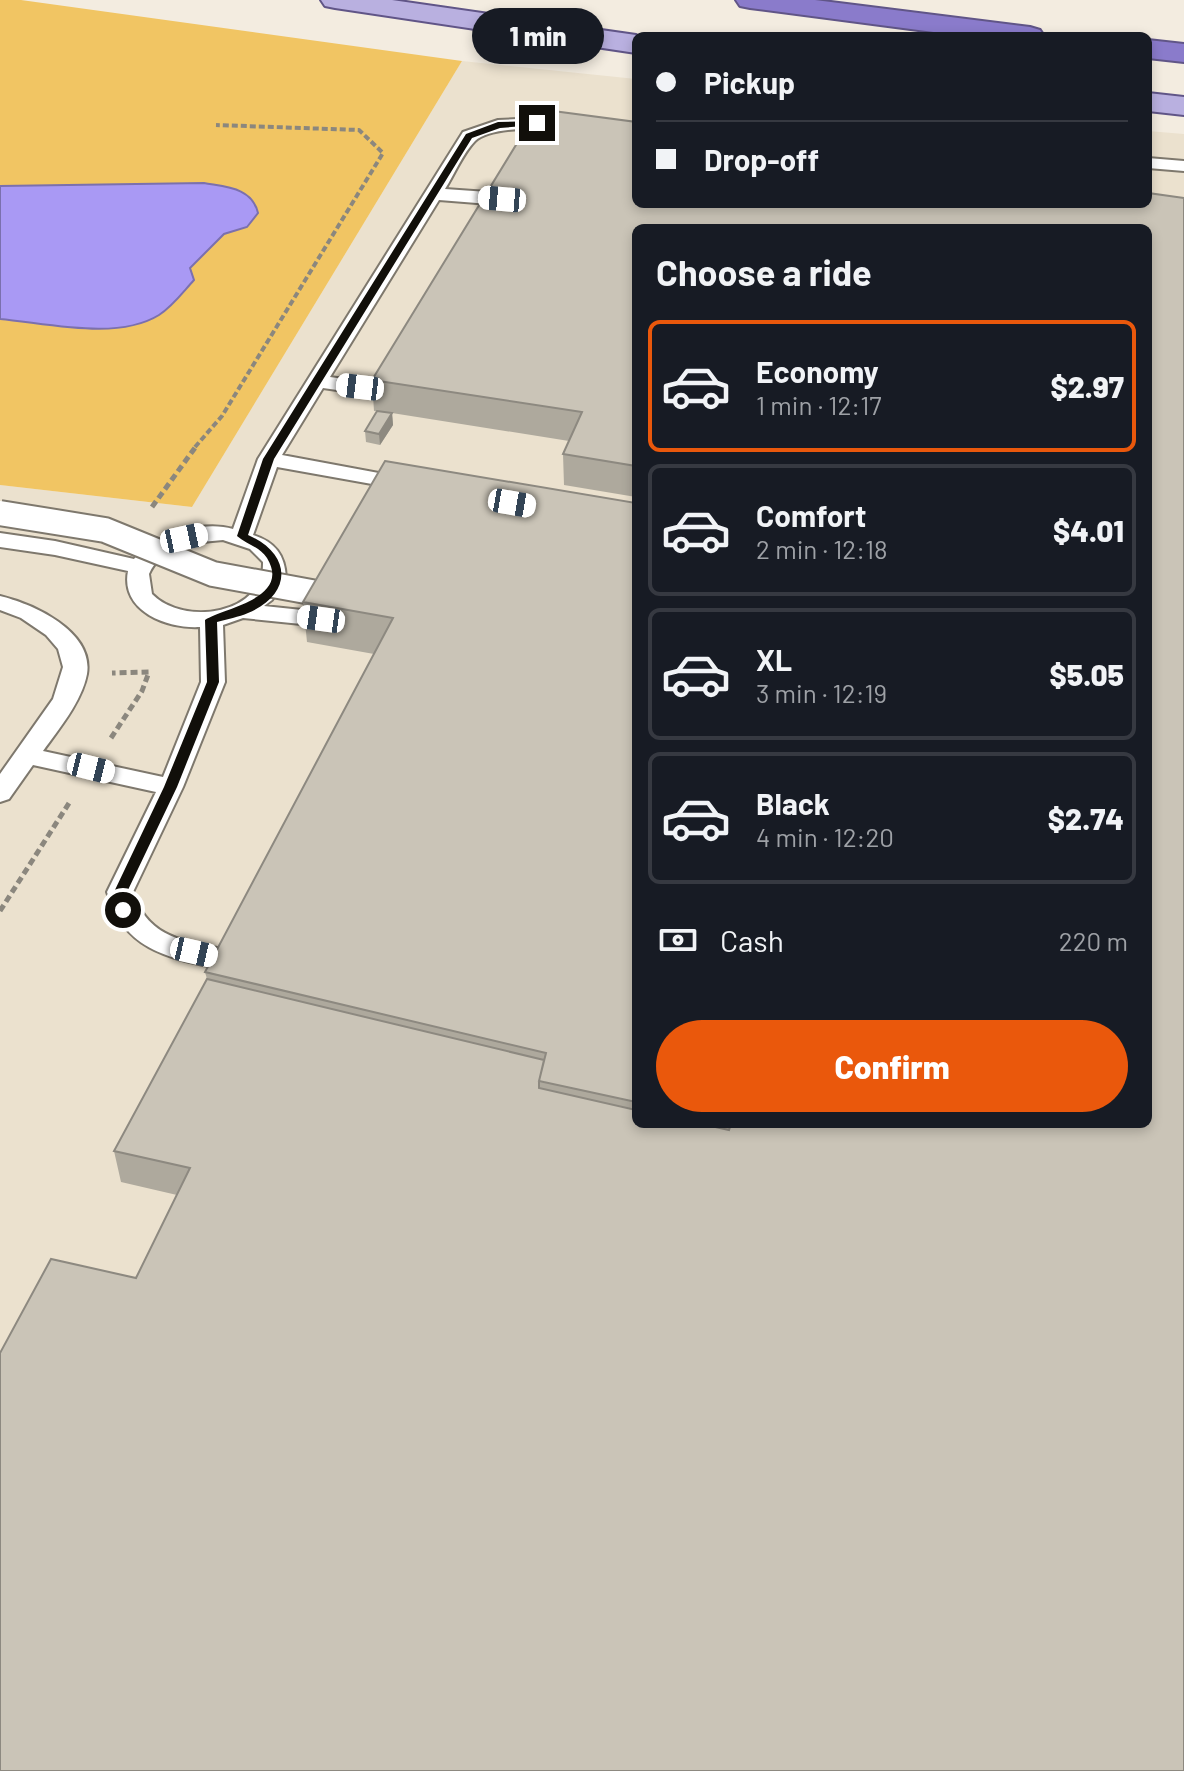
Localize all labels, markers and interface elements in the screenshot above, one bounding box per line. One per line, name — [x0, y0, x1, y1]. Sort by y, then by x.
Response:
callout: 1 min — [471, 7, 603, 63]
text: 1 min — [509, 20, 567, 51]
text: Pickup — [704, 64, 795, 100]
route end — [519, 105, 555, 141]
text: Drop-off — [704, 141, 819, 177]
car — [477, 185, 527, 213]
text: Choose a ride — [656, 250, 872, 293]
icon: car — [660, 350, 732, 422]
text: Economy — [756, 353, 879, 389]
text: $2.97 — [1051, 368, 1124, 404]
car — [335, 372, 385, 402]
text: 1 min · 12:17 — [756, 389, 882, 420]
car — [486, 487, 538, 519]
icon: car — [660, 494, 732, 566]
text: Comfort — [756, 497, 866, 533]
text: $4.01 — [1053, 512, 1124, 548]
car — [158, 521, 210, 555]
text: 2 min · 12:18 — [756, 533, 888, 564]
car — [296, 604, 346, 634]
icon: car — [660, 638, 732, 710]
text: XL — [756, 641, 792, 677]
text: $5.05 — [1049, 656, 1124, 692]
text: 3 min · 12:19 — [756, 677, 887, 708]
car — [65, 751, 117, 785]
icon: car — [660, 782, 732, 854]
text: Black — [756, 785, 830, 821]
text: $2.74 — [1048, 800, 1124, 836]
text: 4 min · 12:20 — [756, 821, 894, 852]
route start — [105, 892, 141, 928]
icon: cash — [656, 918, 700, 962]
text: Cash — [720, 922, 784, 958]
text: 220 m — [1059, 925, 1128, 956]
car — [168, 935, 220, 969]
button: Confirm — [656, 1020, 1128, 1112]

